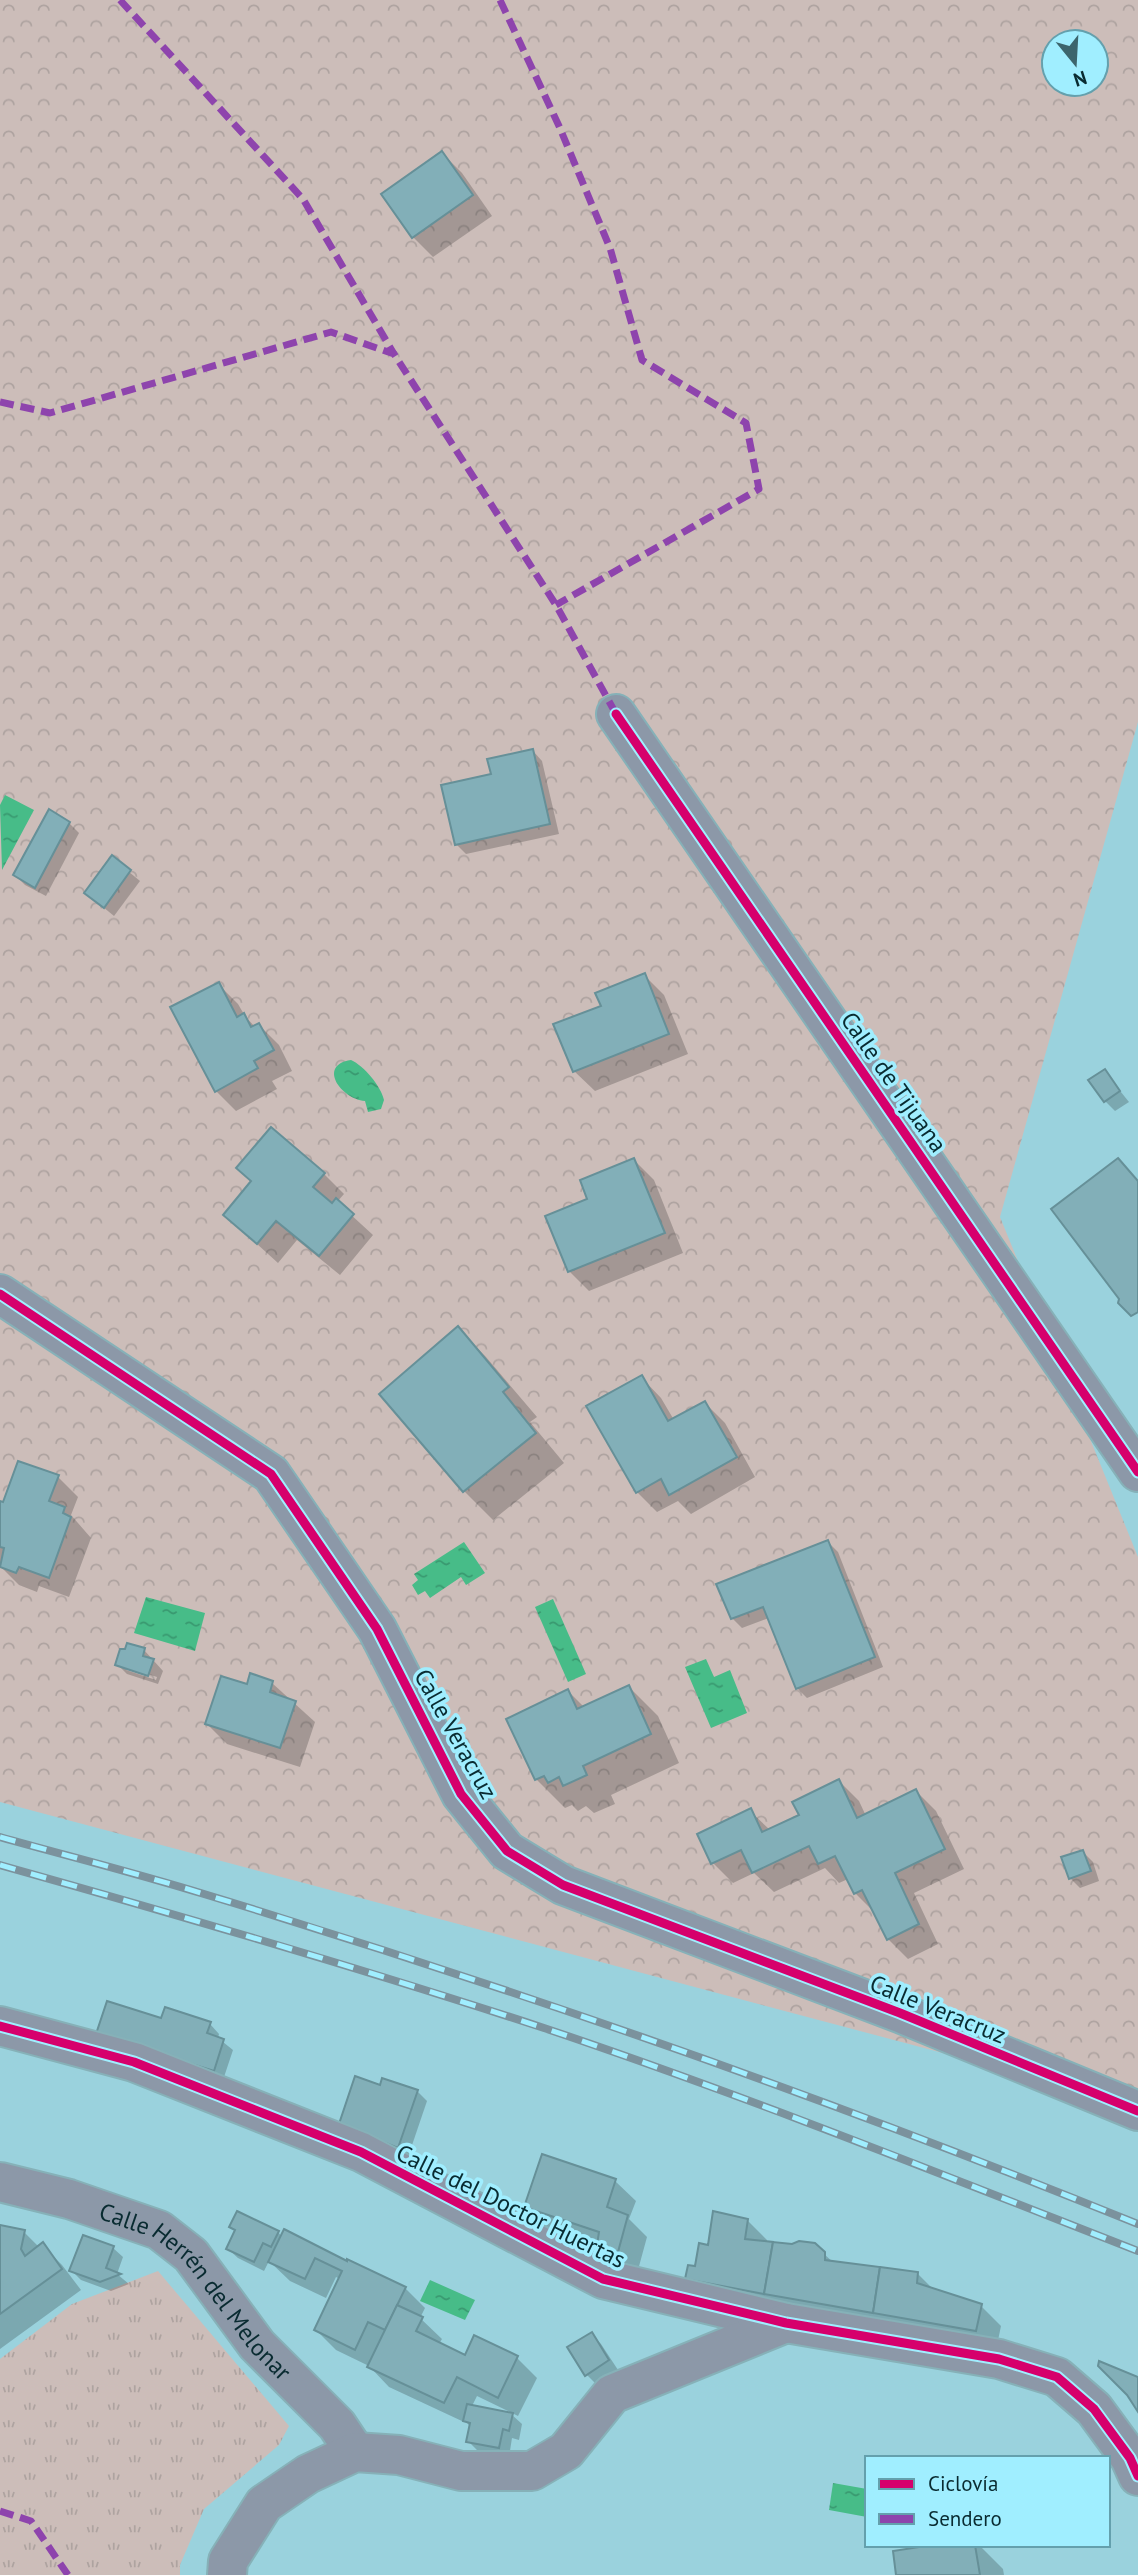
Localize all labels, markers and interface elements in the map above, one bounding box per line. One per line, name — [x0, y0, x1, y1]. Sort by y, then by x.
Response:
north arrow — [1040, 28, 1110, 98]
text: N — [1071, 66, 1090, 93]
street label: Calle de Tijuana — [834, 1006, 954, 1158]
street label: Calle Veracruz — [407, 1663, 505, 1805]
street label: Calle Veracruz — [865, 1968, 1011, 2050]
street label: Calle del Doctor Huertas — [391, 2137, 631, 2275]
street label: Calle Herrén del Melonar — [95, 2195, 298, 2386]
legend — [865, 2456, 1110, 2547]
text: Ciclovía — [928, 2470, 998, 2497]
text: Sendero — [928, 2505, 1002, 2532]

